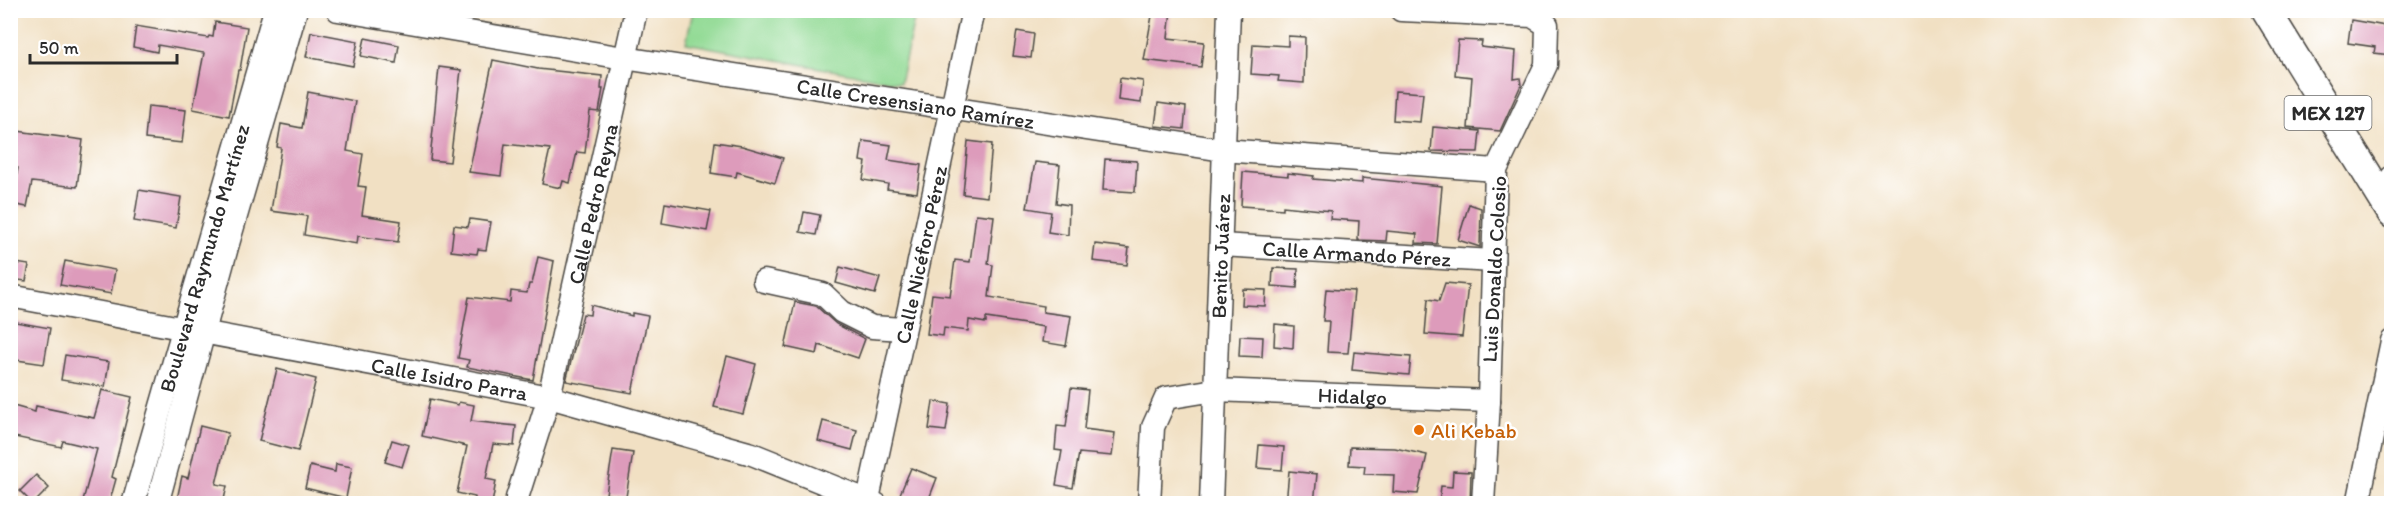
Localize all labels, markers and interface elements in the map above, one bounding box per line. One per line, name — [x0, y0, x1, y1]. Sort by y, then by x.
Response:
scale bar — [30, 27, 177, 65]
text: 50 m — [39, 37, 79, 59]
street label: Calle Cresensiano Ramírez — [795, 72, 1036, 133]
road number: MEX 127 — [2284, 96, 2372, 130]
street label: Boulevard Raymundo Martínez — [153, 121, 254, 395]
street label: Calle Pedro Reyna — [562, 121, 623, 287]
street label: Calle Nicéforo Pérez — [889, 163, 952, 346]
street label: Luis Donaldo Colosio — [1477, 175, 1511, 363]
street label: Benito Juárez — [1205, 193, 1235, 319]
street label: Calle Armando Pérez — [1262, 235, 1452, 271]
street label: Calle Isidro Parra — [369, 351, 530, 405]
street label: Hidalgo — [1317, 382, 1387, 409]
place label: Ali Kebab — [1431, 418, 1517, 443]
marker: Ali Kebab — [1412, 423, 1426, 437]

